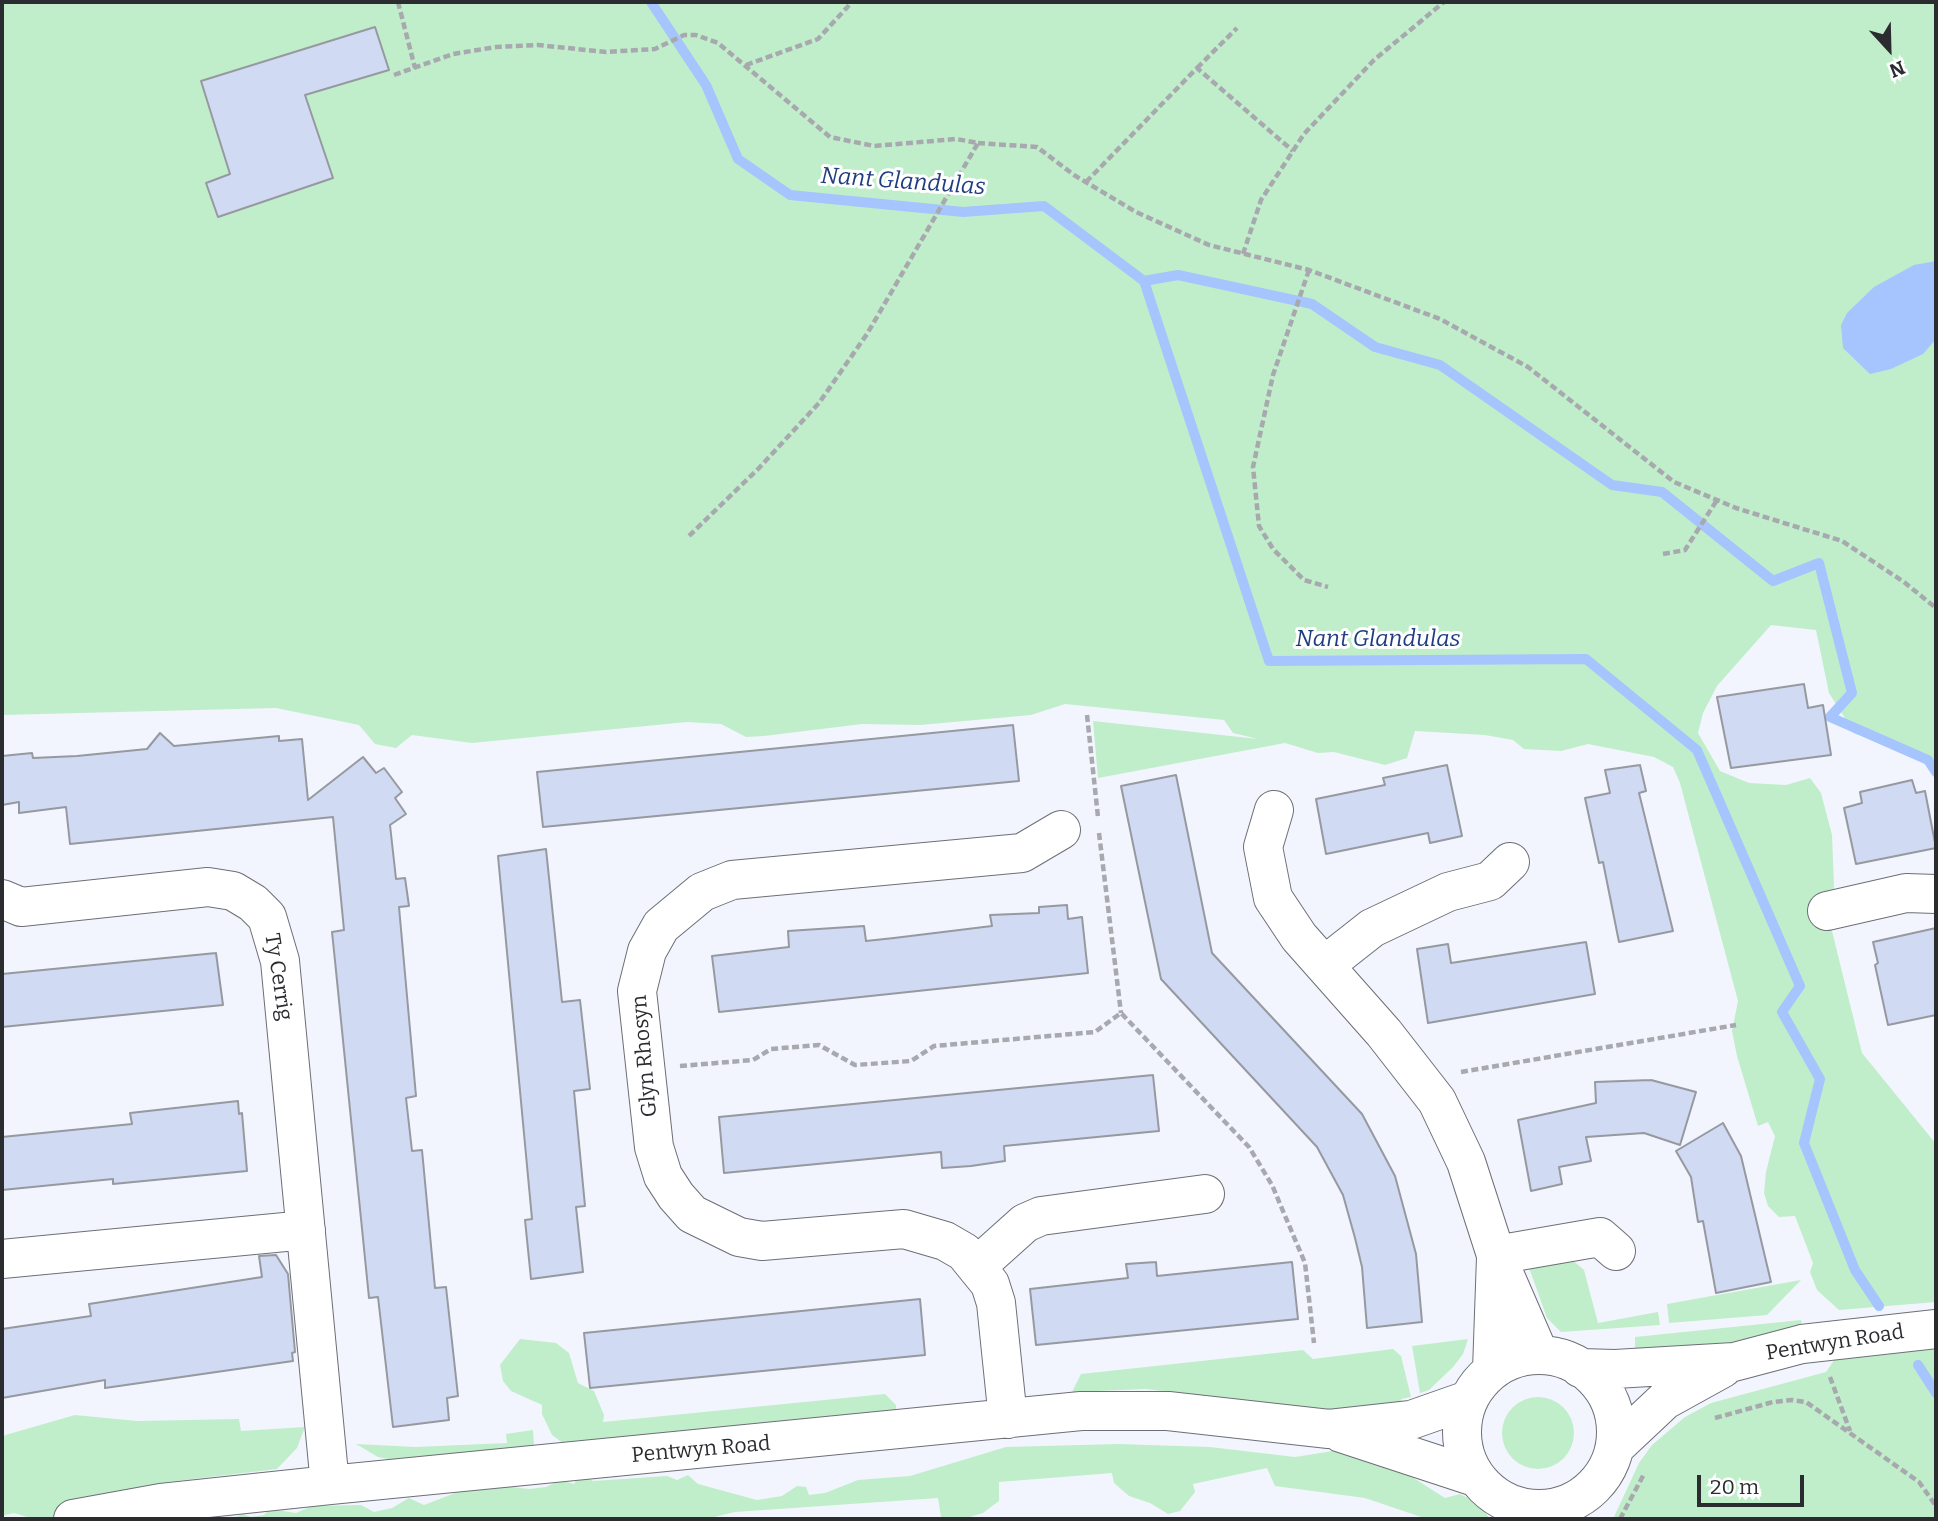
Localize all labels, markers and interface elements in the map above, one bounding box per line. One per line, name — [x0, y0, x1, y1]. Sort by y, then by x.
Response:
north arrow — [1854, 14, 1924, 84]
text: N — [1886, 56, 1908, 82]
water label: Nant Glandulas — [820, 162, 986, 202]
water label: Nant Glandulas — [1295, 626, 1461, 654]
street label: Ty Cerrig — [259, 932, 297, 1022]
street label: Glyn Rhosyn — [627, 994, 663, 1118]
street label: Pentwyn Road — [1764, 1320, 1906, 1366]
street label: Pentwyn Road — [630, 1431, 772, 1469]
scale bar — [1700, 1462, 1807, 1506]
text: 20 m — [1710, 1474, 1759, 1500]

